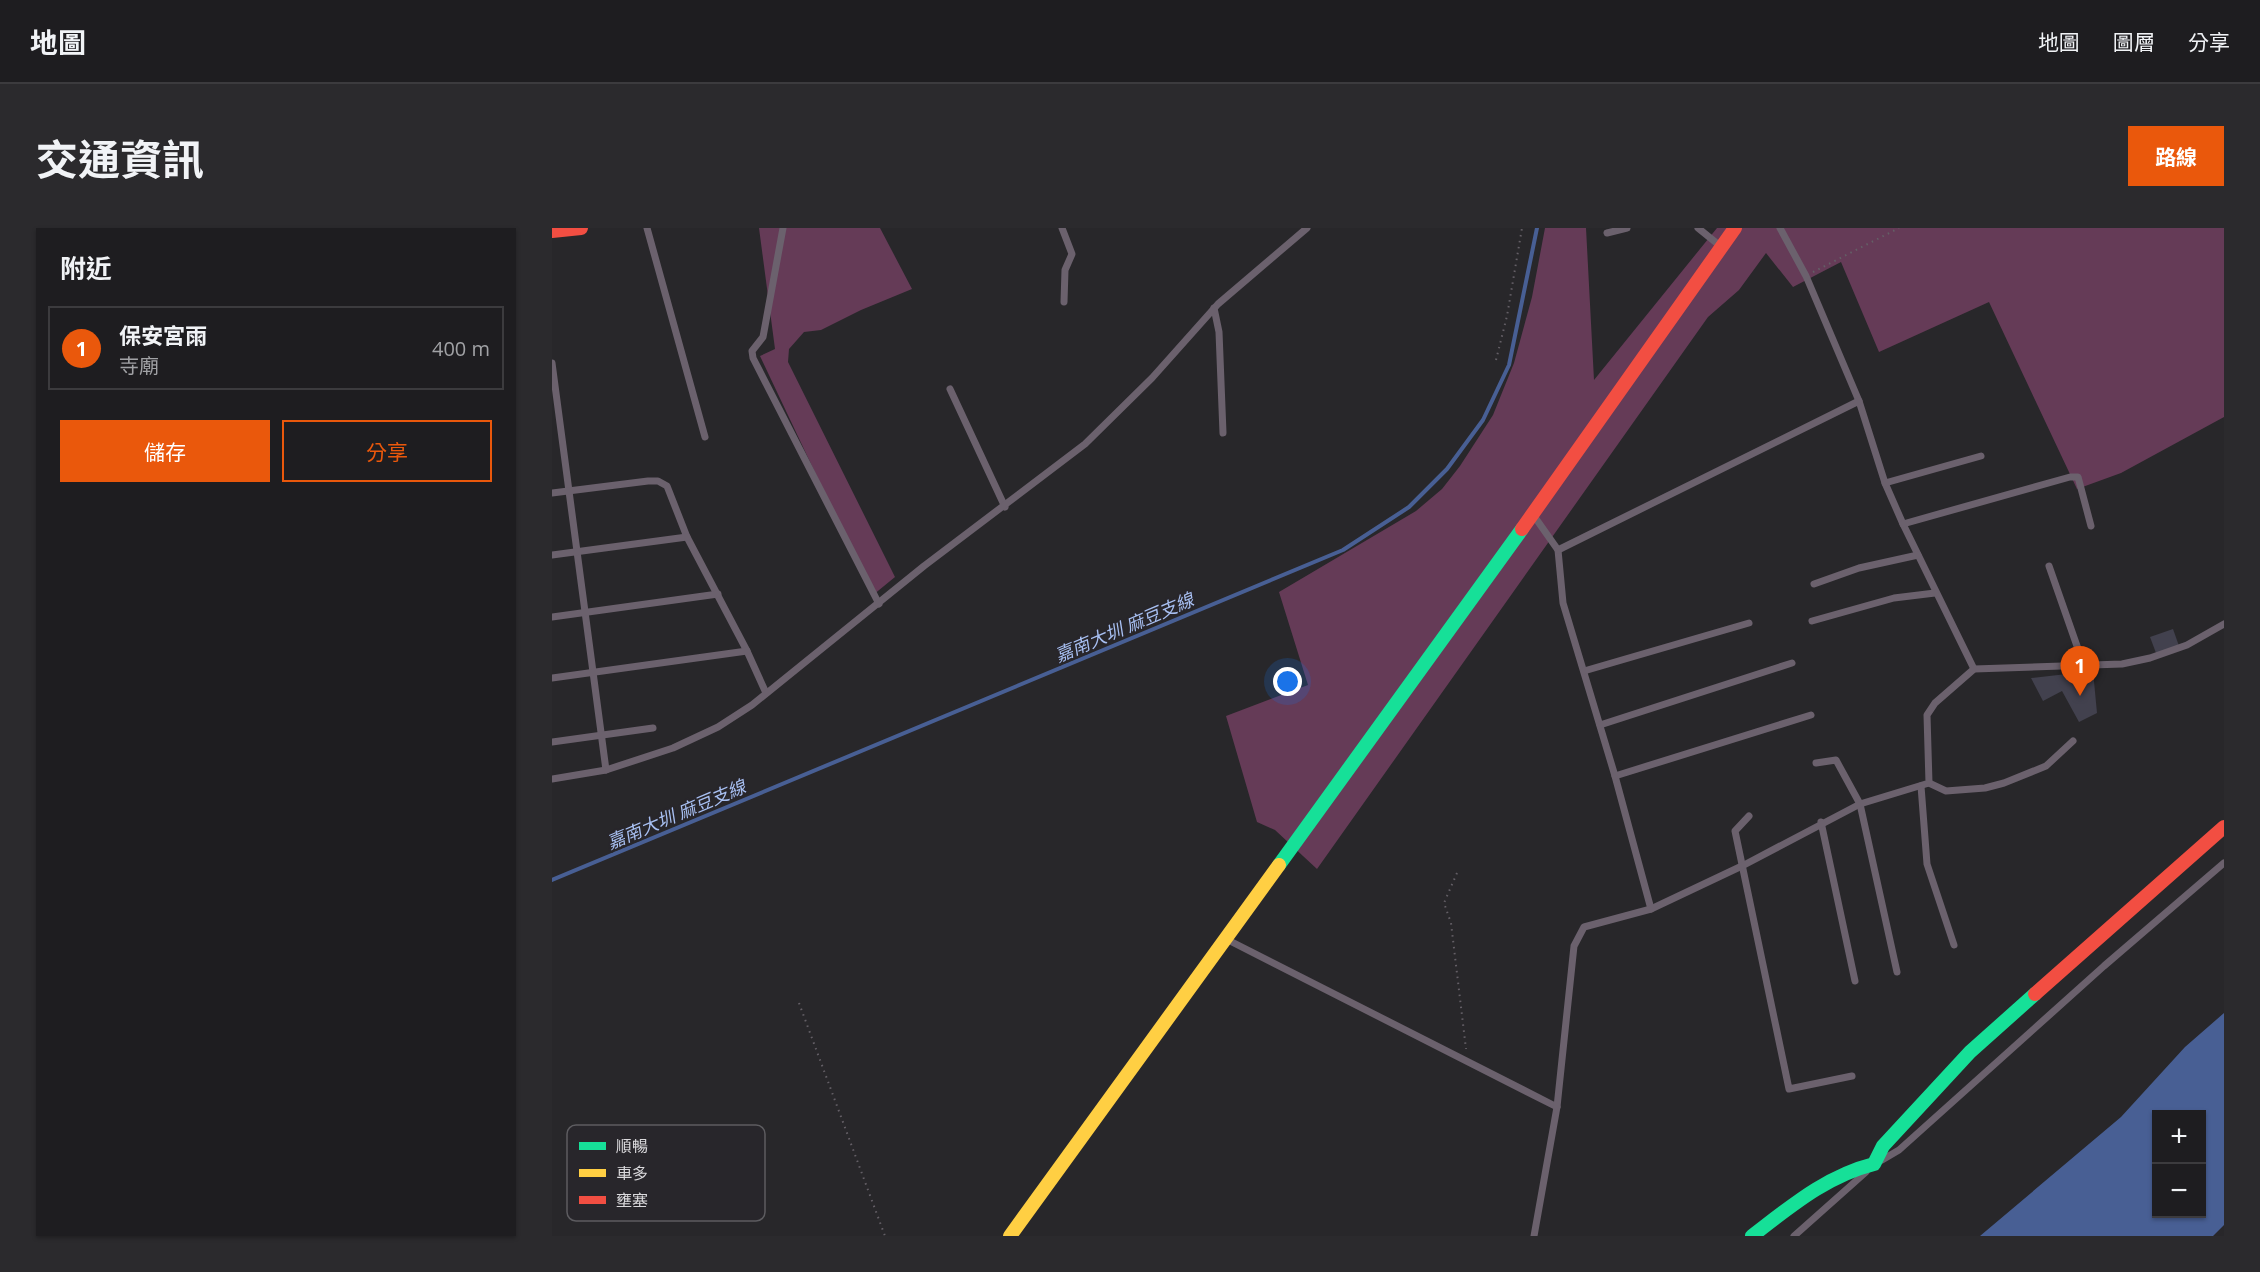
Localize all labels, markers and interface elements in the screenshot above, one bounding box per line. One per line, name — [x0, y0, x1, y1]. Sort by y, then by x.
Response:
text: 地圖 — [30, 23, 86, 61]
text: 地圖 — [2038, 28, 2080, 56]
text: 圖層 — [2113, 28, 2155, 56]
text: 分享 — [2188, 28, 2230, 56]
button: 路線 — [2128, 126, 2224, 186]
text: 交通資訊 — [36, 130, 204, 187]
text: 附近 — [60, 250, 112, 286]
text: 保安宮雨 — [119, 320, 207, 350]
text: 1 — [76, 335, 87, 362]
text: 400 m — [432, 335, 490, 362]
text: 寺廟 — [119, 352, 159, 379]
button: 儲存 — [60, 420, 270, 482]
button: 分享 — [282, 420, 492, 482]
water label: 嘉南大圳 麻豆支線 — [1051, 586, 1199, 667]
pin: 1 — [2060, 646, 2099, 696]
your location — [1273, 667, 1302, 696]
water label: 嘉南大圳 麻豆支線 — [603, 773, 751, 854]
map controls — [2152, 1110, 2206, 1218]
button: + — [2152, 1110, 2206, 1164]
legend — [567, 1125, 765, 1221]
text: 順暢 — [616, 1135, 648, 1157]
text: 車多 — [616, 1162, 648, 1184]
button: − — [2152, 1164, 2206, 1218]
text: 壅塞 — [616, 1189, 648, 1211]

